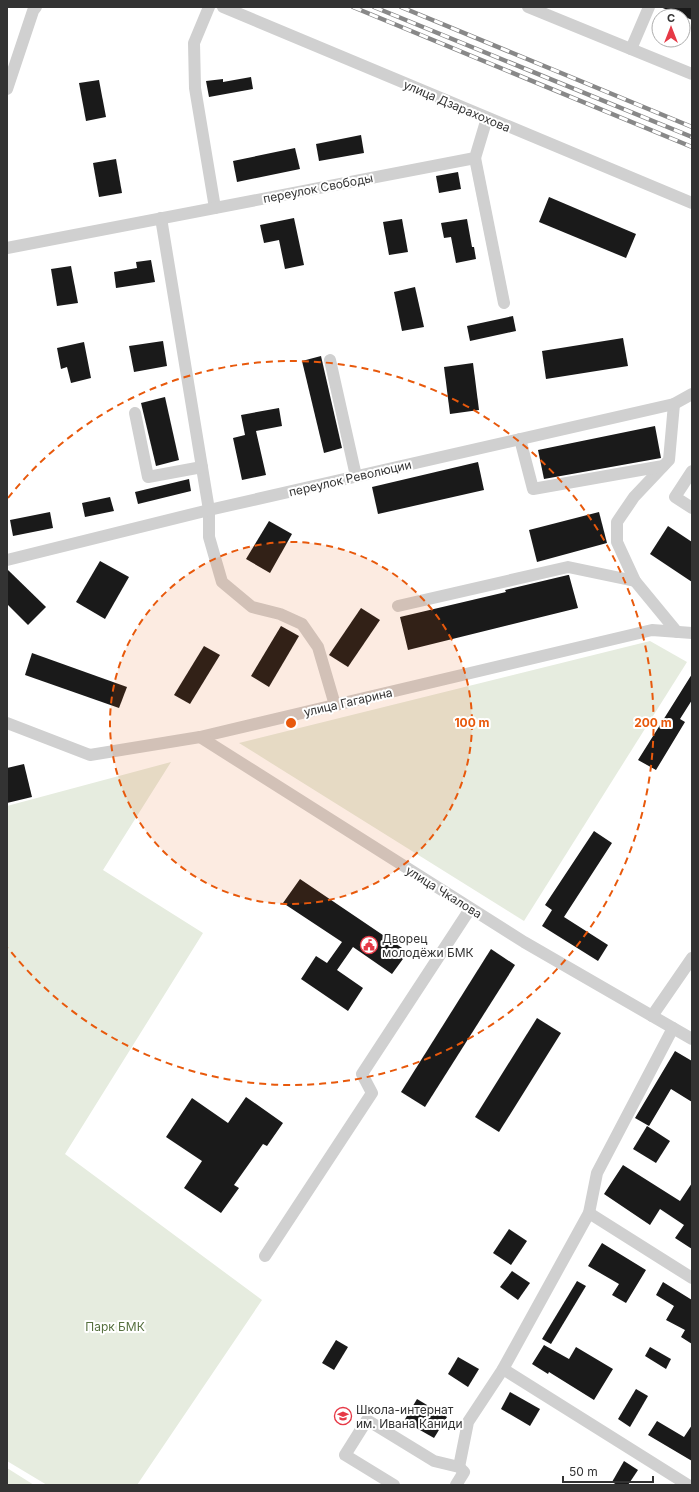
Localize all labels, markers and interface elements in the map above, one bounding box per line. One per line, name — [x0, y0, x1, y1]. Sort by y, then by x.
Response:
north arrow — [651, 8, 691, 48]
text: С — [667, 11, 675, 25]
street label: улица Дзарахохова — [401, 77, 513, 135]
street label: переулок Свободы — [262, 170, 374, 206]
street label: переулок Революции — [287, 457, 413, 499]
street label: улица Гагарина — [302, 685, 394, 719]
text: 100 m — [454, 715, 490, 730]
text: 200 m — [634, 715, 672, 730]
centre of rings — [284, 716, 298, 730]
street label: улица Чкалова — [403, 863, 485, 921]
place label: Дворец молодёжи БМК — [382, 931, 474, 960]
public building icon: Дворец молодёжи БМК — [359, 935, 379, 955]
park label: Парк БМК — [85, 1319, 145, 1334]
place label: Школа-интернат им. Ивана Каниди — [356, 1402, 463, 1431]
school or university icon: Школа-интернат им. Ивана Каниди — [333, 1406, 353, 1426]
scale bar — [563, 1458, 653, 1484]
text: 50 m — [569, 1464, 598, 1479]

